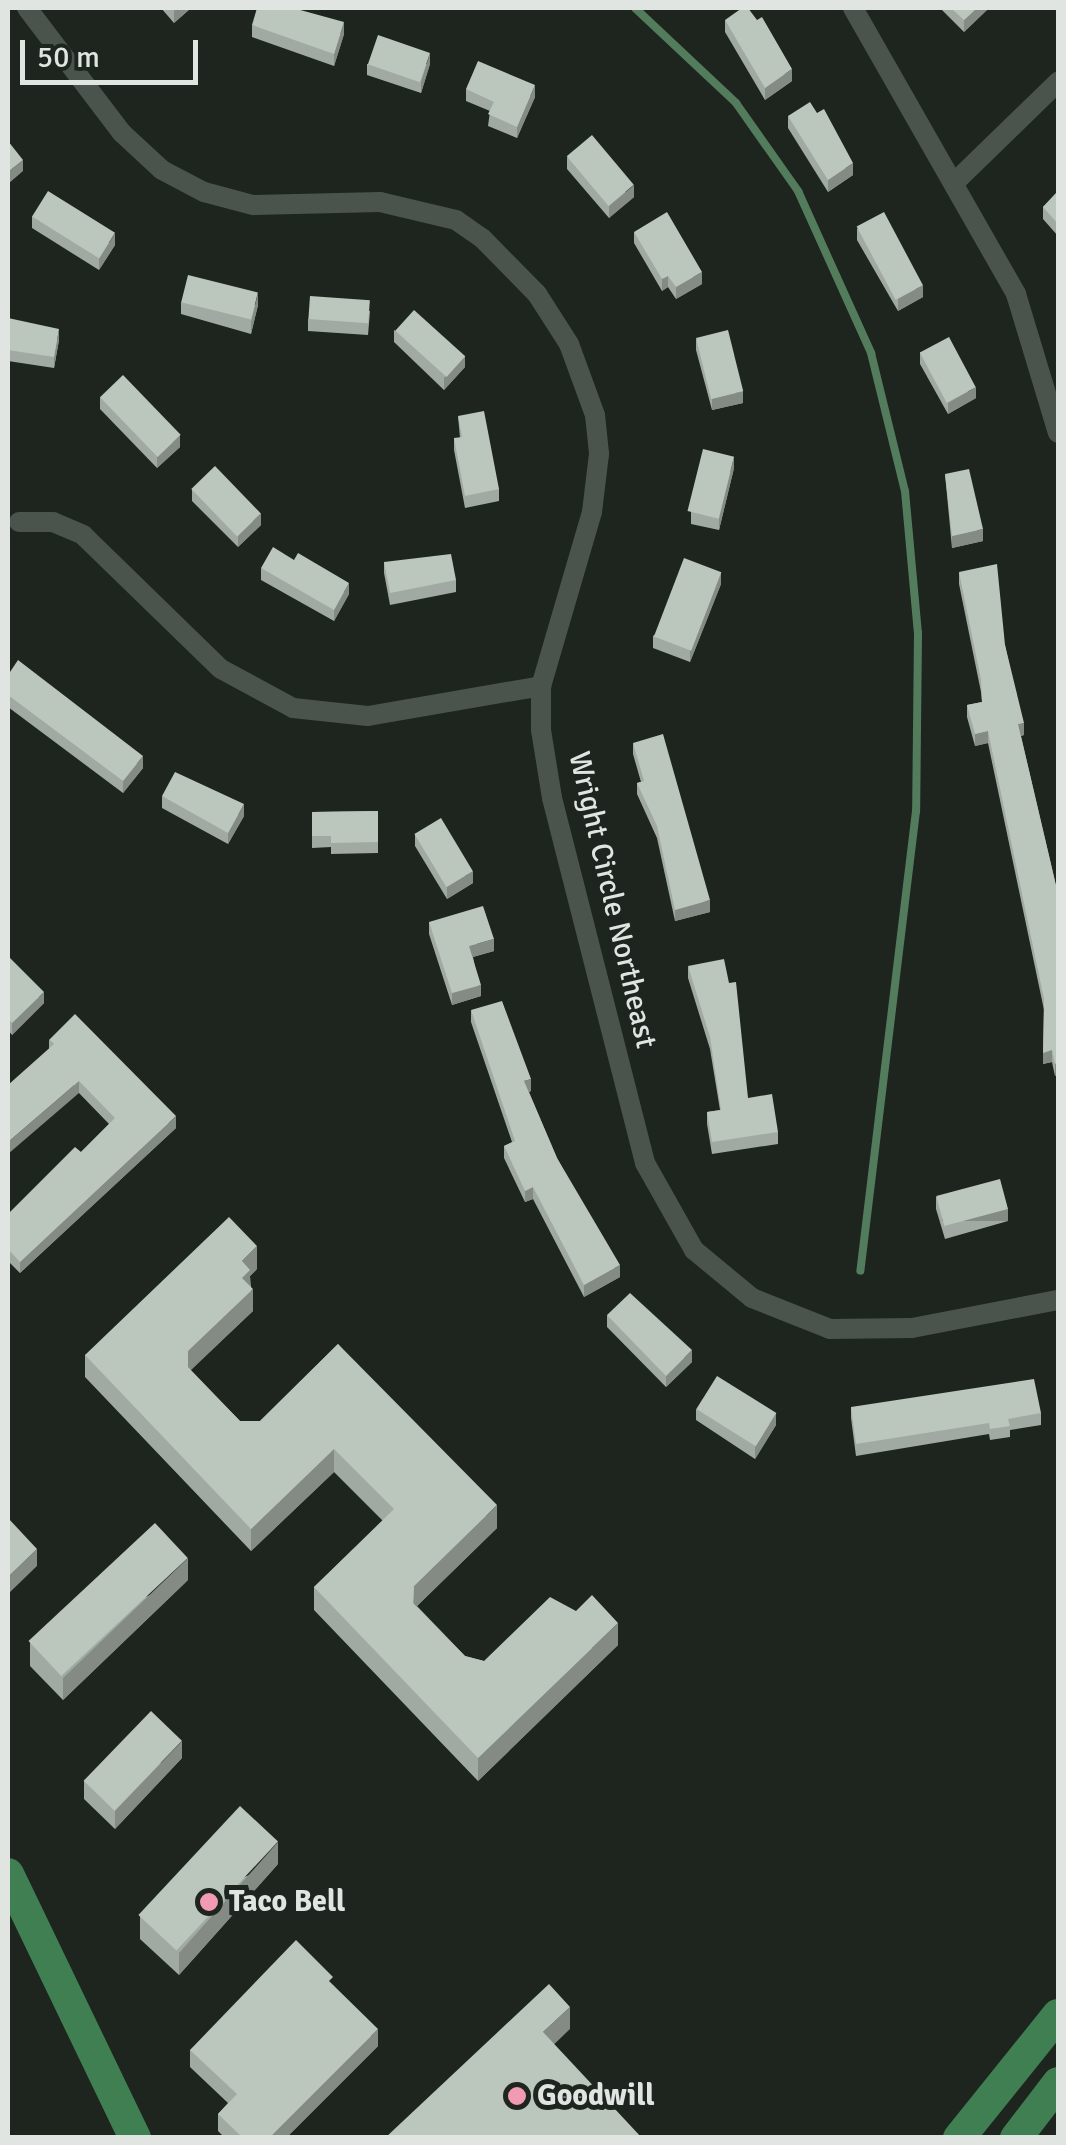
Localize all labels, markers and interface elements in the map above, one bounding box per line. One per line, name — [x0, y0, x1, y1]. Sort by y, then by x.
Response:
scale bar — [25, 20, 202, 82]
text: 50 m — [37, 39, 100, 76]
street label: Wright Circle Northeast — [560, 748, 664, 1052]
place label: Taco Bell — [229, 1884, 345, 1920]
marker: Taco Bell — [198, 1891, 220, 1913]
place label: Goodwill — [537, 2078, 655, 2114]
marker: Goodwill — [506, 2085, 528, 2107]

